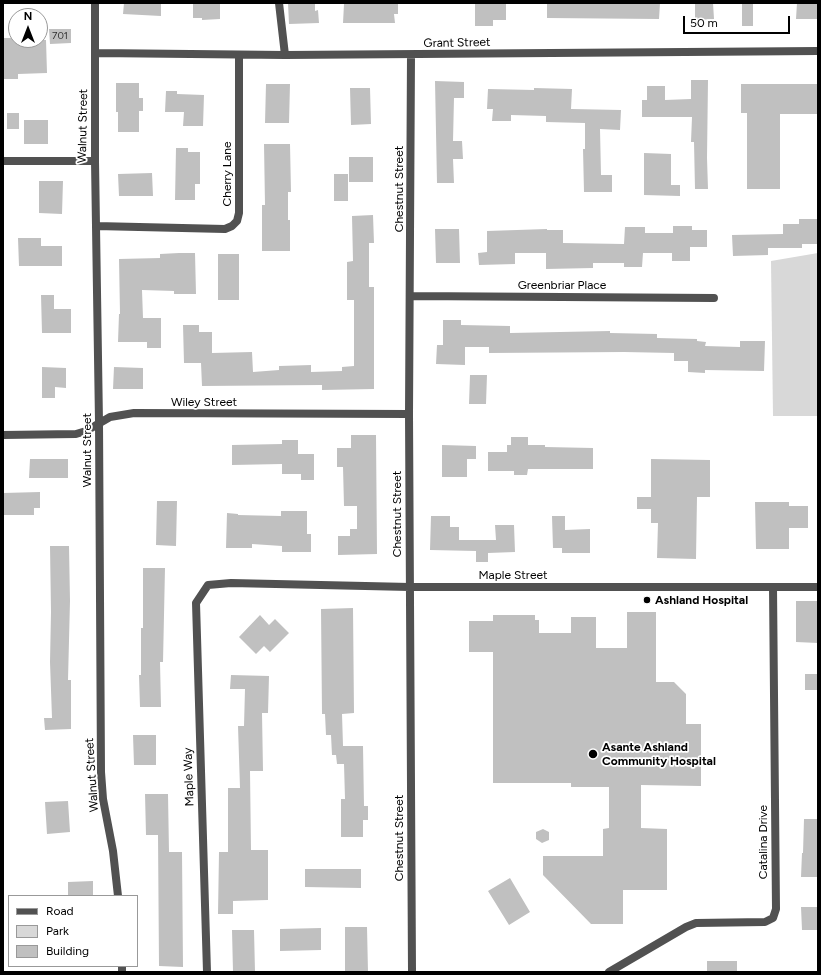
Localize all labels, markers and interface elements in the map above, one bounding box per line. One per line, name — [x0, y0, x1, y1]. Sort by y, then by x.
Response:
north arrow — [8, 8, 48, 48]
scale bar — [685, 8, 792, 34]
text: N — [24, 10, 32, 23]
text: 50 m — [690, 16, 718, 30]
house number: 701 — [52, 30, 68, 42]
street label: Grant Street — [423, 35, 491, 51]
street label: Walnut Street — [75, 89, 91, 163]
street label: Cherry Lane — [220, 142, 234, 206]
street label: Chestnut Street — [392, 146, 406, 232]
street label: Greenbriar Place — [518, 278, 606, 292]
street label: Wiley Street — [171, 395, 237, 409]
street label: Walnut Street — [80, 413, 94, 487]
street label: Chestnut Street — [390, 471, 404, 557]
street label: Maple Street — [478, 568, 548, 582]
place label: Ashland Hospital — [655, 593, 748, 607]
marker: Ashland Hospital — [642, 595, 652, 605]
street label: Walnut Street — [82, 737, 102, 813]
place label: Asante Ashland Community Hospital — [602, 740, 716, 768]
street label: Maple Way — [181, 747, 197, 807]
marker: Asante Ashland Community Hospital — [587, 748, 599, 760]
street label: Chestnut Street — [392, 795, 406, 881]
street label: Catalina Drive — [756, 805, 770, 879]
legend — [8, 895, 138, 967]
text: Road — [46, 904, 74, 918]
text: Park — [46, 924, 69, 938]
text: Building — [46, 944, 89, 958]

